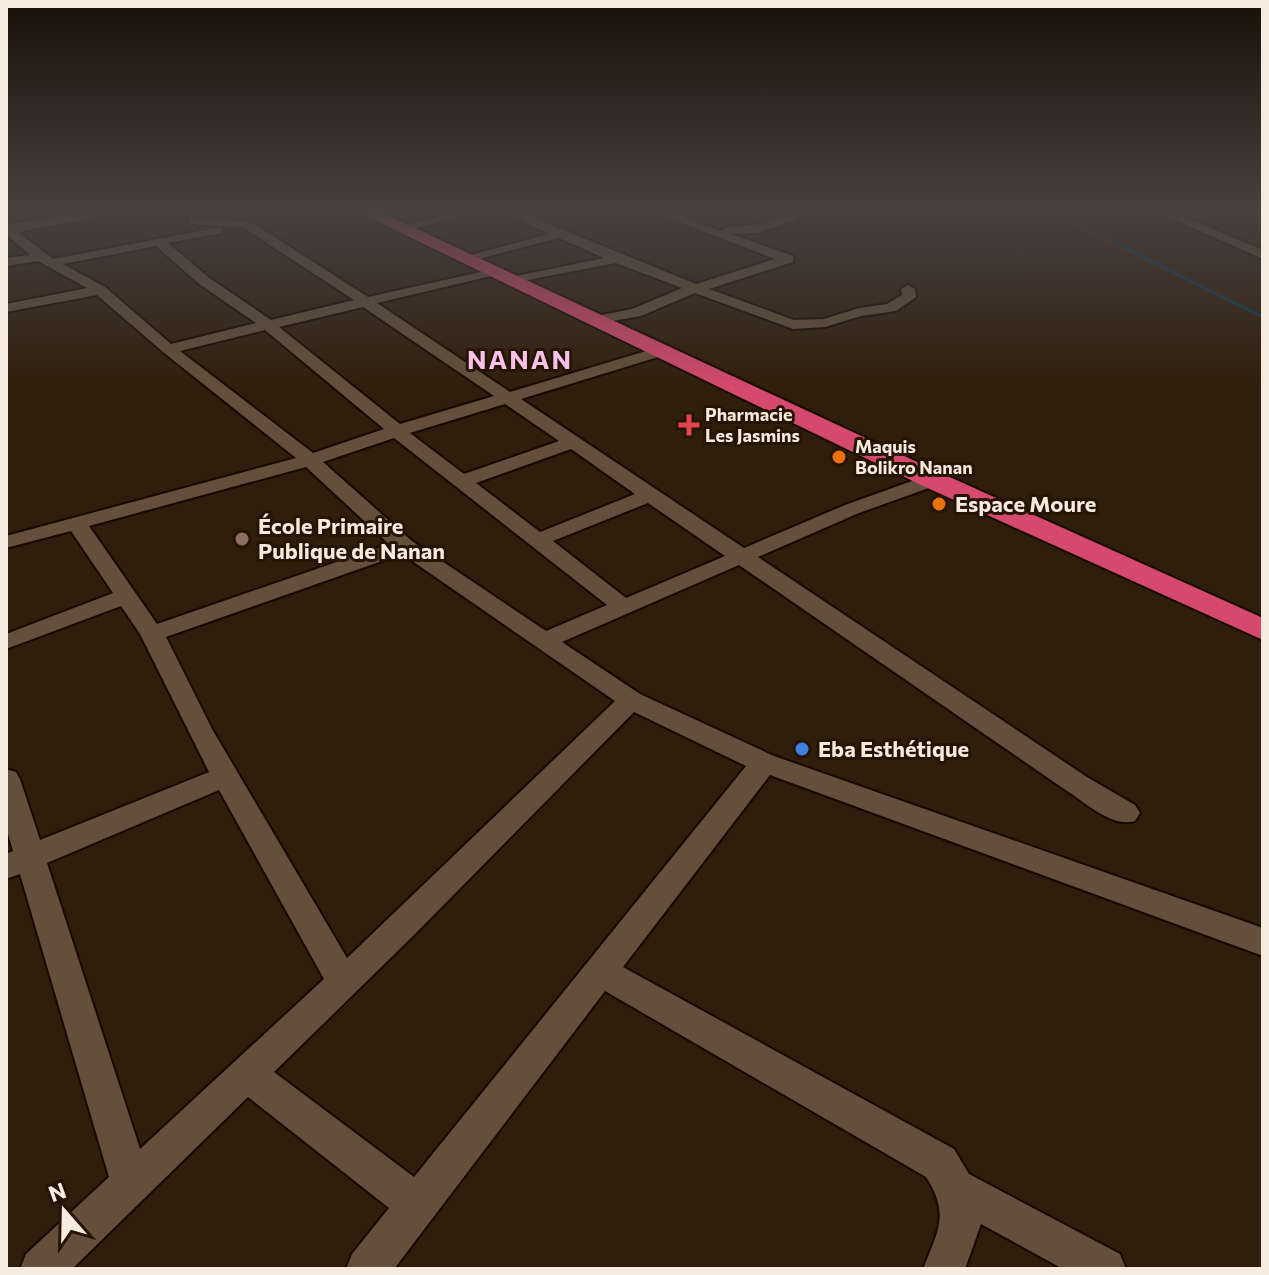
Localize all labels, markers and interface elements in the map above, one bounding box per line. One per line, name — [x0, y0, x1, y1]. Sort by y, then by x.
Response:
district label: NANAN — [467, 343, 573, 374]
place label: Pharmacie Les Jasmins — [705, 403, 800, 446]
marker: Pharmacie Les Jasmins — [680, 416, 698, 434]
place label: Maquis Bolikro Nanan — [855, 435, 973, 478]
marker: Maquis Bolikro Nanan — [830, 448, 848, 466]
place label: Espace Moure — [955, 490, 1096, 517]
marker: Espace Moure — [930, 495, 948, 513]
place label: École Primaire Publique de Nanan — [258, 512, 445, 564]
marker: École Primaire Publique de Nanan — [233, 530, 251, 548]
place label: Eba Esthétique — [818, 735, 969, 762]
marker: Eba Esthétique — [793, 740, 811, 758]
north arrow — [24, 1171, 104, 1251]
text: N — [45, 1176, 69, 1207]

